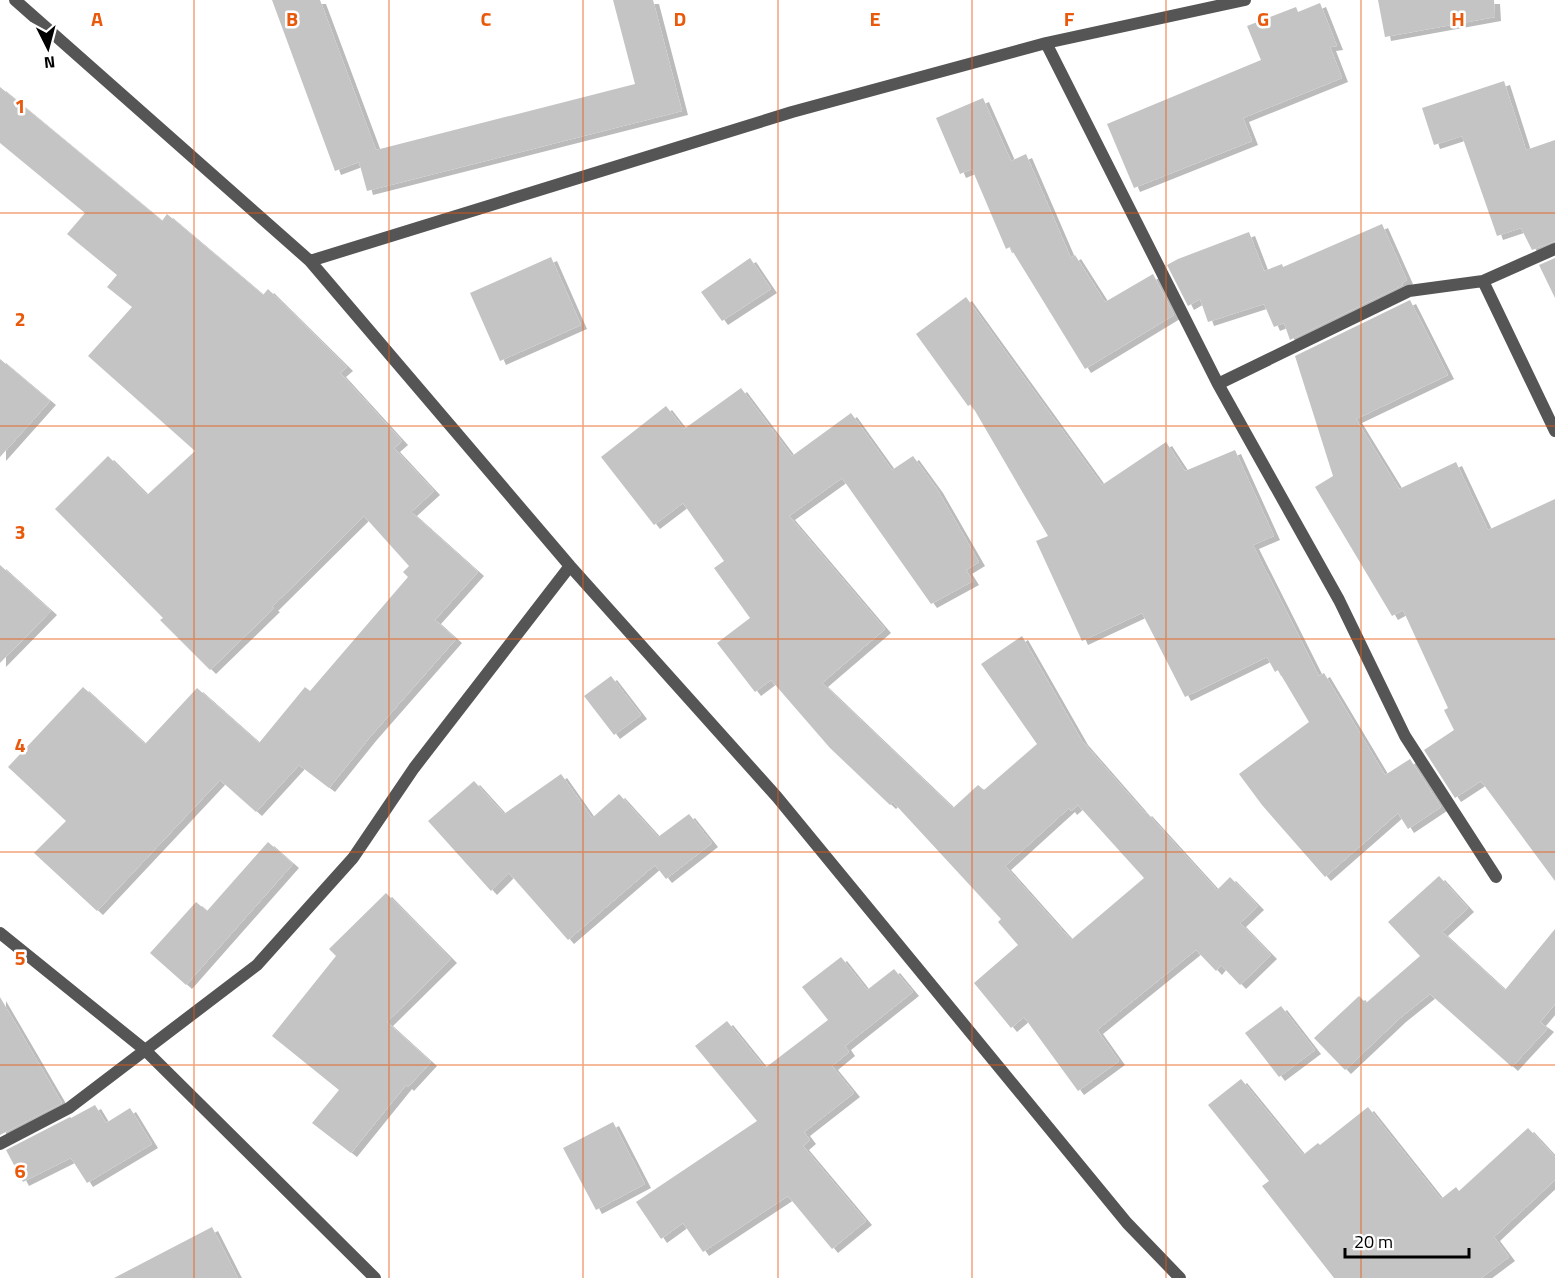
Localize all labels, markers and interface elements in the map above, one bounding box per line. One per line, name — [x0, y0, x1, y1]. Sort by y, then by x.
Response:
text: A — [91, 3, 103, 34]
text: B — [286, 3, 298, 34]
text: C — [481, 3, 492, 34]
text: D — [674, 3, 686, 34]
text: E — [869, 3, 881, 34]
text: F — [1064, 3, 1075, 34]
text: G — [1257, 3, 1269, 34]
text: H — [1451, 3, 1465, 34]
north arrow — [18, 18, 78, 78]
text: N — [43, 50, 56, 75]
text: 1 — [14, 90, 26, 121]
text: 2 — [14, 303, 26, 334]
text: 3 — [14, 516, 26, 547]
text: 4 — [14, 729, 26, 760]
text: 5 — [14, 942, 26, 973]
text: 6 — [14, 1155, 26, 1186]
scale bar — [1345, 1221, 1470, 1259]
text: 20 m — [1354, 1228, 1393, 1255]

